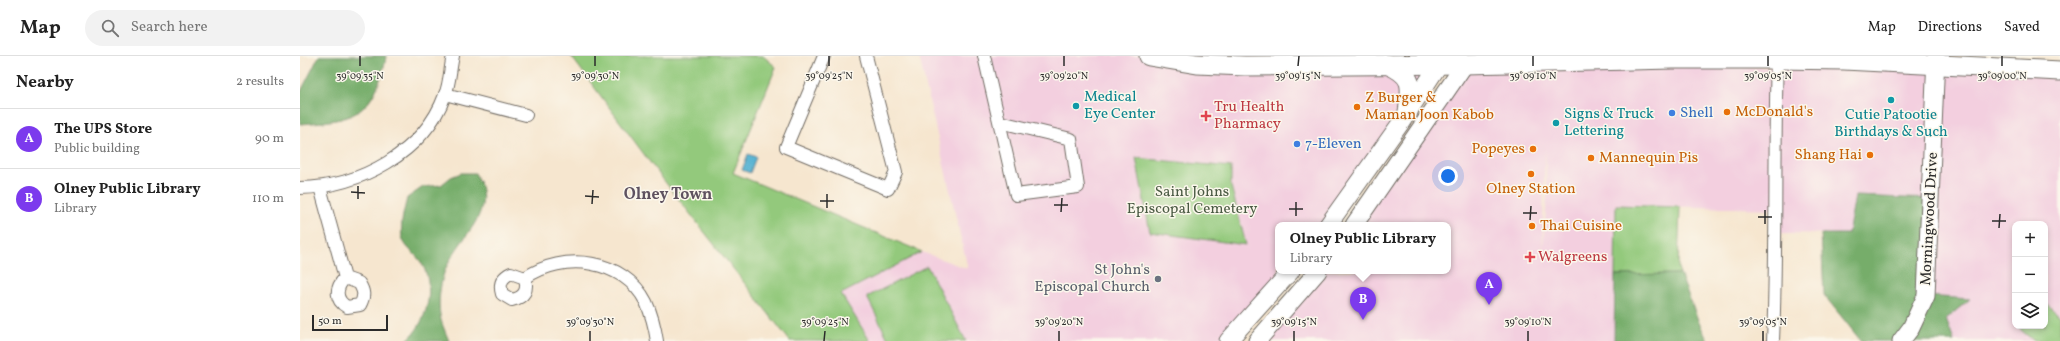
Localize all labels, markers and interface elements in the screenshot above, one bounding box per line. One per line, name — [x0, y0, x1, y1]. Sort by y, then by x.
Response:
search box — [85, 10, 365, 46]
text: Map — [20, 15, 61, 41]
icon: search — [99, 17, 121, 39]
text: Search here — [131, 17, 208, 38]
text: Map — [1868, 18, 1896, 37]
text: Directions — [1918, 18, 1982, 37]
text: Saved — [2004, 18, 2040, 37]
text: 39°09'35"N — [336, 69, 384, 83]
text: 39°09'30"N — [571, 69, 620, 83]
text: 39°09'25"N — [805, 69, 853, 83]
text: 39°09'20"N — [1040, 69, 1089, 83]
text: 39°09'15"N — [1275, 69, 1322, 83]
text: 39°09'10"N — [1509, 69, 1557, 83]
text: 39°09'05"N — [1744, 69, 1793, 83]
text: 39°09'00"N — [1977, 69, 2027, 83]
text: Nearby — [16, 71, 74, 94]
text: 2 results — [236, 73, 284, 91]
place label: Medical Eye Center — [1084, 87, 1155, 125]
place label: Z Burger & Maman Joon Kabob — [1365, 88, 1494, 126]
marker: Cutie Patootie Birthdays & Such — [1886, 95, 1896, 105]
place label: Tru Health Pharmacy — [1214, 97, 1285, 135]
marker: Medical Eye Center — [1071, 101, 1081, 111]
marker: Z Burger & Maman Joon Kabob — [1352, 102, 1362, 112]
place label: McDonald's — [1735, 102, 1813, 123]
place label: Shell — [1680, 103, 1713, 124]
place label: Signs & Truck Lettering — [1564, 104, 1654, 142]
place label: Cutie Patootie Birthdays & Such — [1834, 105, 1948, 143]
marker: McDonald's — [1722, 107, 1732, 117]
marker: Shell — [1667, 108, 1677, 118]
marker: Tru Health Pharmacy — [1201, 111, 1211, 121]
marker: Signs & Truck Lettering — [1551, 118, 1561, 128]
text: The UPS Store — [54, 119, 152, 140]
text: A — [24, 130, 34, 148]
text: 90 m — [255, 130, 284, 148]
place label: 7-Eleven — [1305, 134, 1362, 155]
marker: 7-Eleven — [1292, 139, 1302, 149]
place label: Popeyes — [1472, 139, 1525, 160]
text: Public building — [54, 140, 140, 158]
marker: Popeyes — [1528, 144, 1538, 154]
place label: Shang Hai — [1794, 145, 1862, 166]
place label: Mannequin Pis — [1599, 148, 1698, 169]
marker: Shang Hai — [1865, 150, 1875, 160]
street label: Morningwood Drive — [1916, 152, 1944, 286]
marker: Mannequin Pis — [1586, 153, 1596, 163]
your location — [1438, 166, 1458, 186]
marker: Olney Station — [1526, 169, 1536, 179]
text: Olney Public Library — [54, 179, 201, 200]
place label: Olney Station — [1486, 179, 1576, 200]
park label: Saint Johns Episcopal Cemetery — [1127, 182, 1257, 220]
district label: Olney Town — [624, 184, 713, 206]
text: B — [25, 190, 33, 208]
text: 110 m — [252, 190, 284, 208]
text: Library — [54, 200, 97, 218]
place label: Thai Cuisine — [1540, 216, 1622, 237]
marker: Thai Cuisine — [1527, 221, 1537, 231]
map controls — [2012, 221, 2048, 329]
button: + — [2012, 221, 2048, 257]
popup — [1275, 222, 1451, 274]
text: Olney Public Library — [1290, 229, 1436, 250]
place label: Walgreens — [1538, 247, 1608, 268]
text: Library — [1290, 250, 1332, 268]
marker: Walgreens — [1525, 252, 1535, 262]
button: − — [2012, 257, 2048, 293]
place label: St John's Episcopal Church — [1034, 260, 1150, 298]
pin: A — [1476, 272, 1502, 305]
marker: St John's Episcopal Church — [1153, 274, 1163, 284]
pin: B — [1350, 287, 1376, 320]
button: layers — [2012, 293, 2048, 329]
scale bar — [312, 313, 388, 332]
text: 50 m — [318, 314, 342, 329]
text: 39°09'30"N — [566, 315, 615, 329]
text: 39°09'25"N — [801, 315, 849, 329]
text: 39°09'20"N — [1035, 315, 1084, 329]
text: 39°09'15"N — [1271, 315, 1318, 329]
text: 39°09'10"N — [1504, 315, 1552, 329]
text: 39°09'05"N — [1739, 315, 1788, 329]

